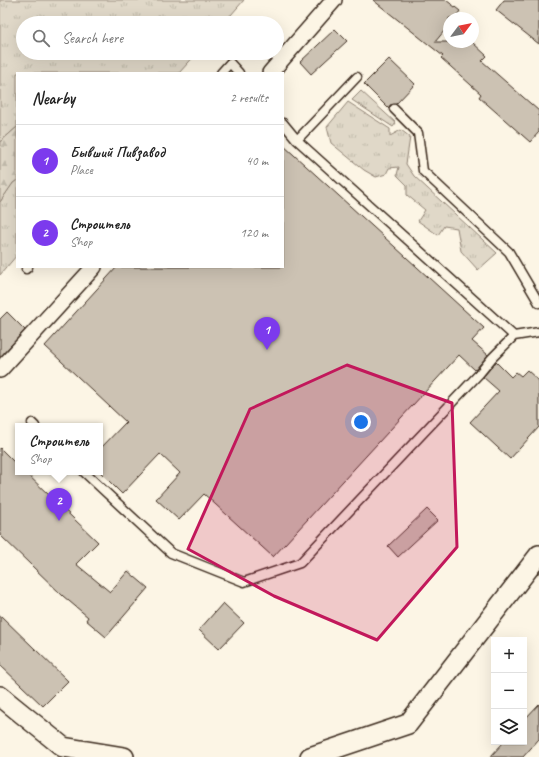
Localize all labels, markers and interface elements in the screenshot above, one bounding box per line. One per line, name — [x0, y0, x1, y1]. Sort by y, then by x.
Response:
north arrow — [443, 12, 479, 48]
search box — [16, 16, 284, 60]
icon: search — [30, 27, 52, 49]
text: Search here — [62, 29, 123, 48]
text: Nearby — [32, 88, 75, 109]
text: 2 results — [230, 90, 268, 106]
text: Бывший Пивзавод — [70, 143, 165, 162]
text: 1 — [42, 153, 48, 169]
text: 40 m — [246, 153, 268, 169]
text: Place — [70, 162, 93, 178]
text: Строитель — [70, 215, 130, 234]
text: 2 — [42, 225, 48, 241]
text: 120 m — [240, 225, 268, 241]
text: Shop — [70, 234, 92, 250]
pin: 1 — [254, 317, 280, 350]
your location — [351, 412, 371, 432]
popup — [15, 423, 103, 475]
text: Строитель — [29, 432, 89, 451]
text: Shop — [29, 451, 51, 467]
pin: 2 — [46, 488, 72, 521]
map controls — [491, 637, 527, 745]
button: + — [491, 637, 527, 673]
button: − — [491, 673, 527, 709]
button: layers — [491, 709, 527, 745]

